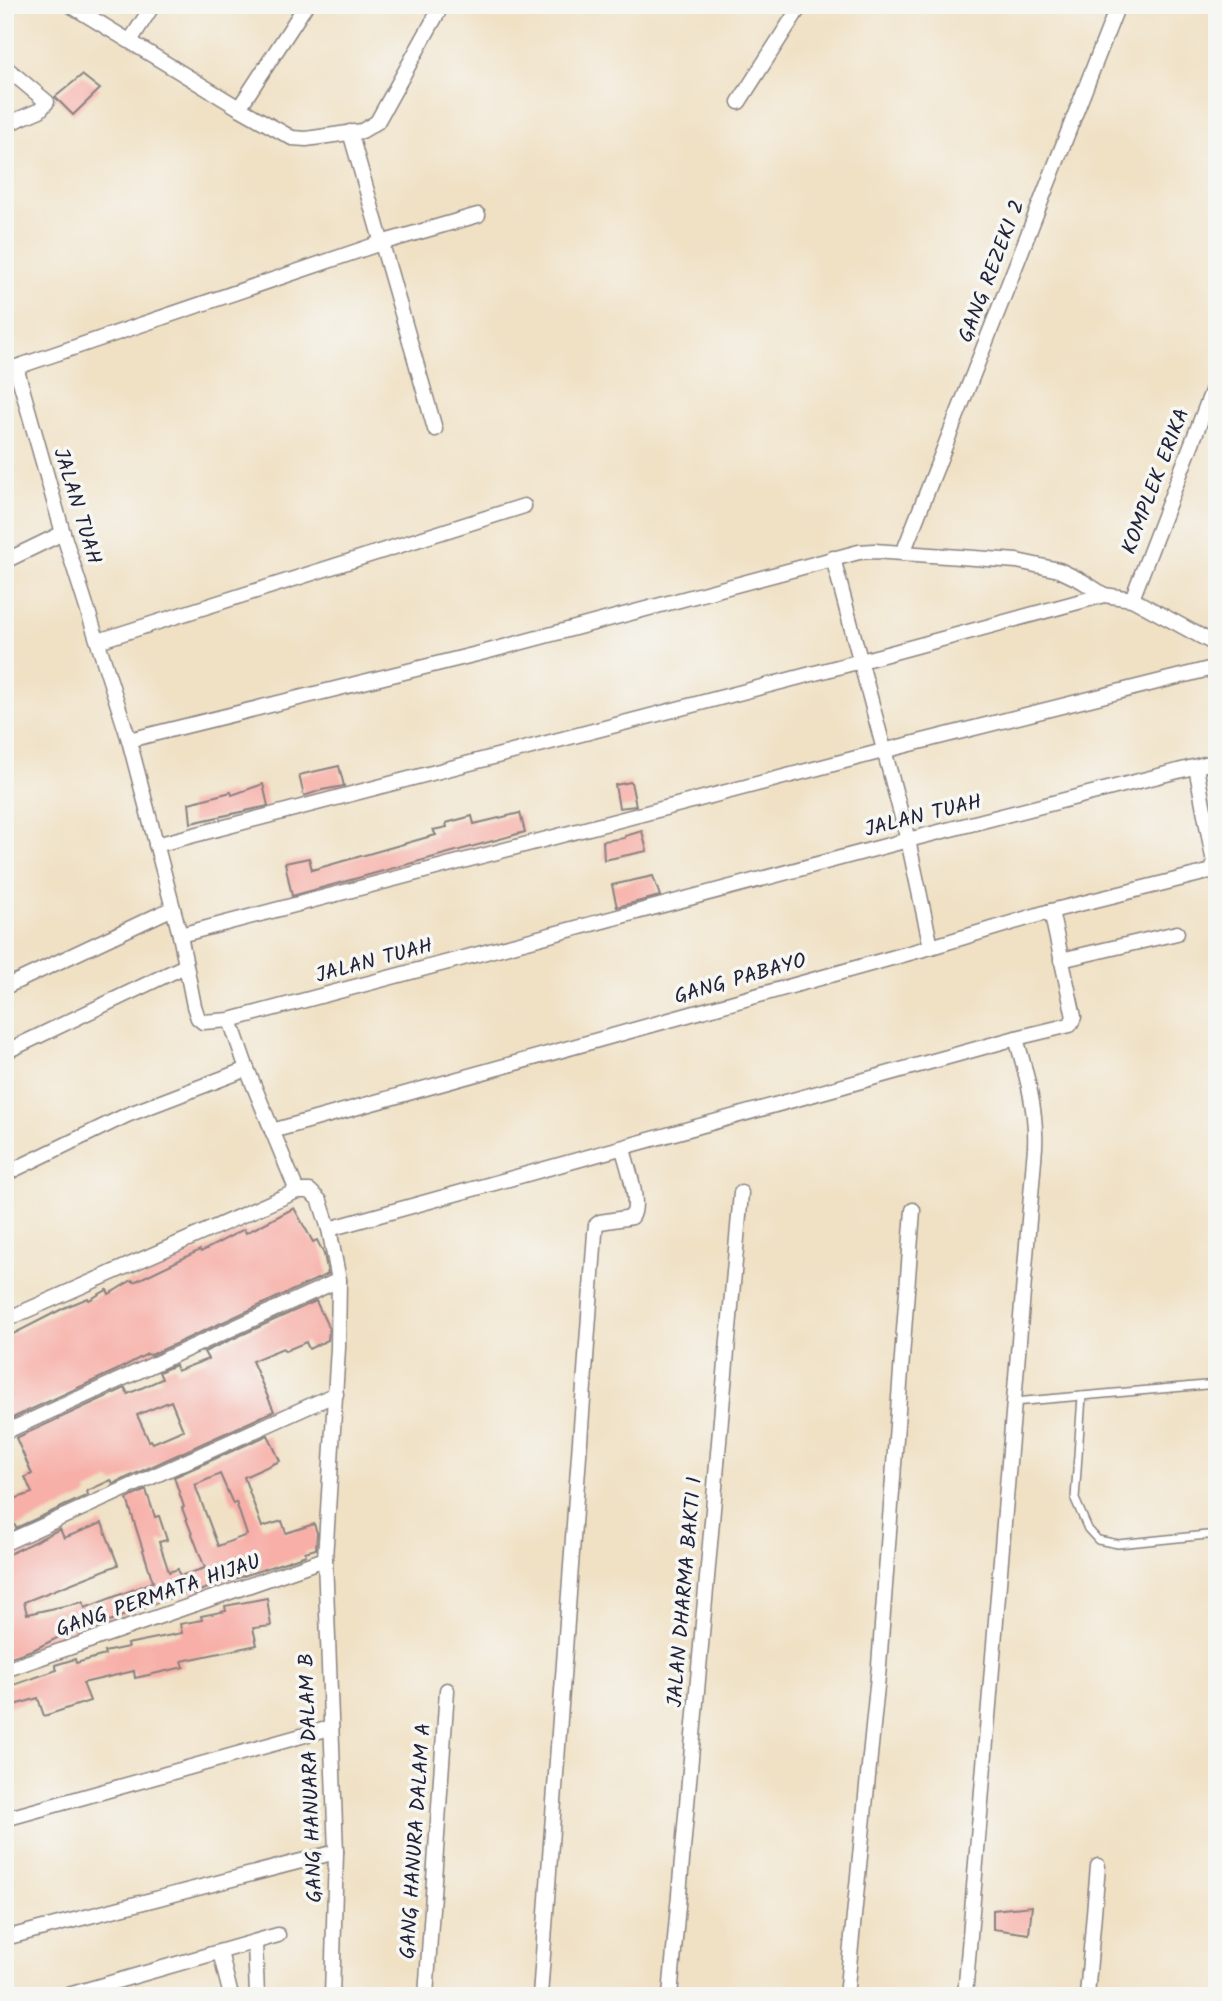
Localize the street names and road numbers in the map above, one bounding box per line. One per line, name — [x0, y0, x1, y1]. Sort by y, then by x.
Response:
street label: GANG REZEKI 2 — [950, 195, 1035, 348]
street label: KOMPLEK ERIKA — [1113, 404, 1199, 559]
street label: JALAN TUAH — [43, 444, 110, 569]
street label: JALAN TUAH — [861, 786, 986, 847]
street label: JALAN TUAH — [312, 930, 437, 993]
street label: GANG PABAYO — [670, 945, 811, 1014]
street label: JALAN DHARMA BAKTI 1 — [659, 1476, 712, 1709]
street label: GANG PERMATA HIJAU — [52, 1546, 265, 1647]
street label: GANG HANUARA DALAM B — [291, 1653, 332, 1903]
street label: GANG HANURA DALAM A — [392, 1722, 441, 1960]

